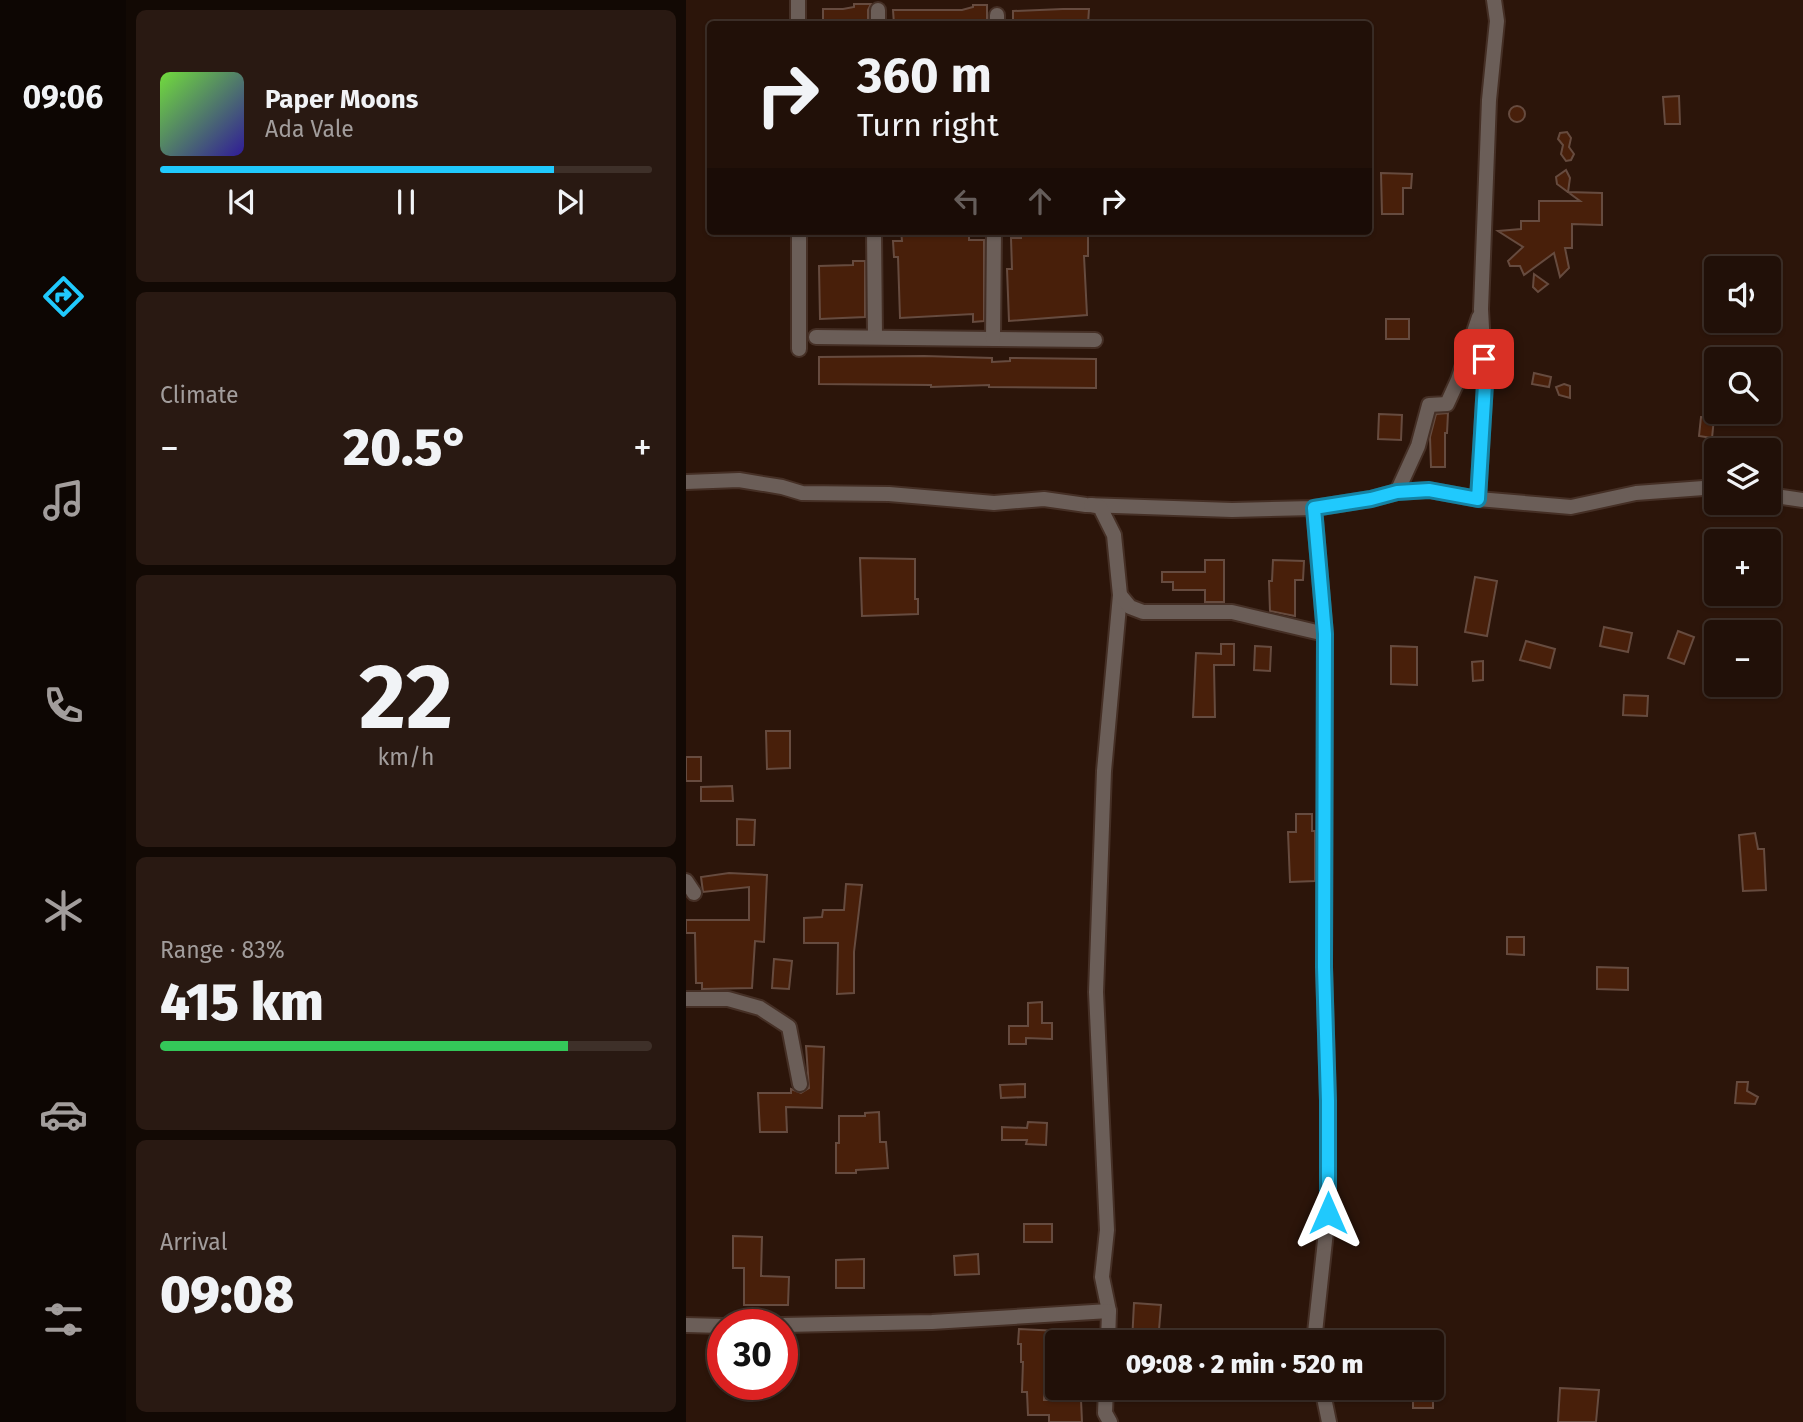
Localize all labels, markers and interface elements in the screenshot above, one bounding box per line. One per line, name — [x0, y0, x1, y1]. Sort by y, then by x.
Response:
text: 360 m — [857, 46, 992, 105]
icon: right — [742, 49, 833, 140]
text: 09:06 — [23, 78, 103, 116]
text: Paper Moons — [265, 84, 418, 115]
text: Turn right — [857, 106, 999, 144]
text: Ada Vale — [265, 115, 354, 143]
icon: left — [948, 182, 986, 220]
icon: ahead — [1021, 182, 1059, 220]
icon: right — [1094, 182, 1132, 220]
icon: previous — [223, 183, 261, 221]
icon: pause — [387, 183, 425, 221]
icon: next — [551, 183, 589, 221]
map controls — [1704, 256, 1781, 697]
button: sound — [1704, 256, 1781, 333]
icon: directions — [39, 272, 88, 321]
pin — [1454, 329, 1514, 389]
icon: arrive — [1465, 340, 1503, 378]
button: search — [1704, 347, 1781, 424]
text: Climate — [160, 381, 239, 409]
text: 20.5° — [343, 416, 469, 479]
text: − — [160, 425, 179, 471]
text: + — [633, 425, 652, 471]
button: layers — [1704, 438, 1781, 515]
icon: music — [39, 476, 88, 525]
button: + — [1704, 529, 1781, 606]
button: − — [1704, 620, 1781, 697]
text: 22 — [359, 643, 453, 752]
icon: phone — [39, 681, 88, 730]
text: km/h — [378, 743, 434, 771]
icon: climate — [39, 886, 88, 935]
text: Range · 83% — [160, 936, 285, 964]
text: 415 km — [160, 971, 324, 1034]
icon: car — [39, 1090, 88, 1139]
position arrow — [1291, 1176, 1365, 1250]
text: Arrival — [160, 1228, 227, 1256]
text: 09:08 — [160, 1263, 294, 1326]
icon: filters — [39, 1295, 88, 1344]
speed limit sign: 30 — [707, 1309, 798, 1400]
text: 09:08 · 2 min · 520 m — [1126, 1349, 1363, 1380]

